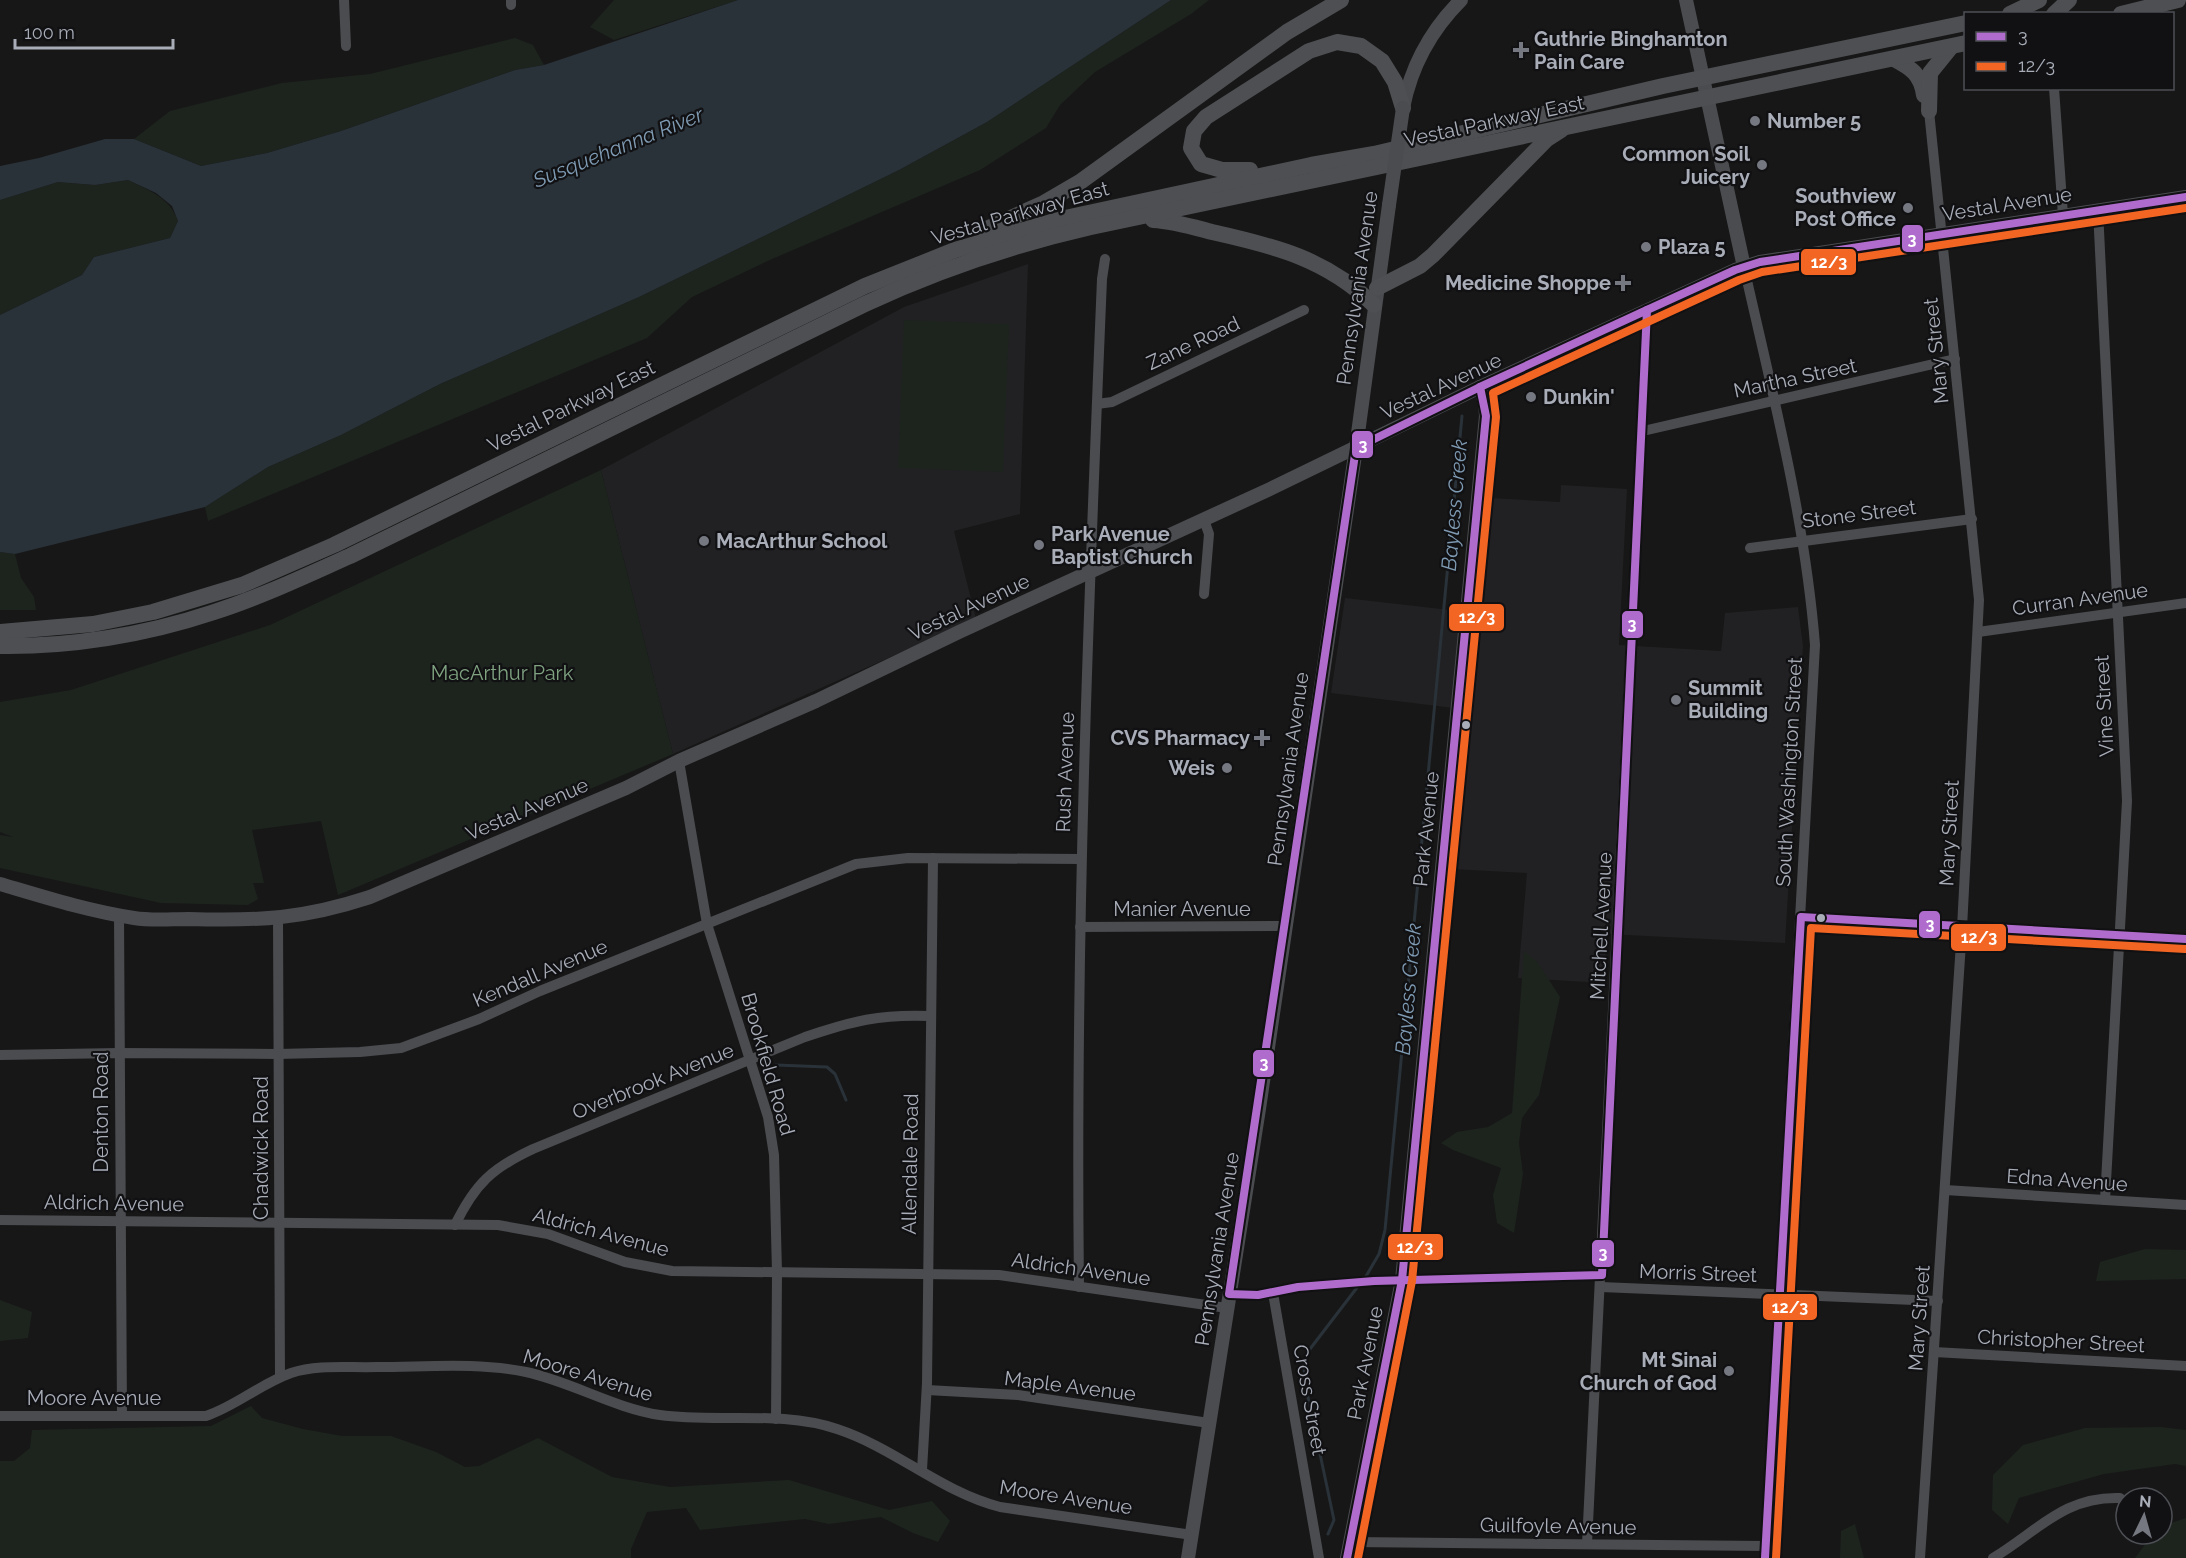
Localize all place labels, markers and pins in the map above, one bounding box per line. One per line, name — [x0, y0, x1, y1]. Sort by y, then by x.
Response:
place label: Guthrie Binghamton Pain Care — [1534, 27, 1728, 74]
marker: Guthrie Binghamton Pain Care — [1512, 41, 1530, 59]
place label: Number 5 — [1767, 109, 1861, 133]
marker: Number 5 — [1748, 114, 1762, 128]
place label: Common Soil Juicery — [1622, 142, 1751, 189]
marker: Common Soil Juicery — [1755, 158, 1769, 172]
place label: Southview Post Office — [1794, 184, 1896, 231]
marker: Southview Post Office — [1901, 201, 1915, 215]
place label: Plaza 5 — [1658, 235, 1726, 259]
marker: Plaza 5 — [1639, 240, 1653, 254]
place label: Medicine Shoppe — [1445, 271, 1611, 295]
marker: Medicine Shoppe — [1616, 276, 1630, 290]
place label: Dunkin' — [1543, 385, 1615, 409]
marker: Dunkin' — [1524, 390, 1538, 404]
place label: Park Avenue Baptist Church — [1051, 522, 1193, 569]
place label: MacArthur School — [716, 529, 888, 553]
marker: MacArthur School — [697, 534, 711, 548]
marker: Park Avenue Baptist Church — [1032, 538, 1046, 552]
place label: Summit Building — [1688, 676, 1768, 723]
marker: Summit Building — [1669, 693, 1683, 707]
unlabelled marker — [1460, 719, 1472, 731]
place label: CVS Pharmacy — [1110, 726, 1250, 750]
marker: CVS Pharmacy — [1255, 731, 1269, 745]
place label: Weis — [1168, 756, 1215, 780]
marker: Weis — [1220, 761, 1234, 775]
unlabelled marker — [1815, 912, 1827, 924]
place label: Mt Sinai Church of God — [1580, 1348, 1717, 1395]
marker: Mt Sinai Church of God — [1722, 1364, 1736, 1378]

